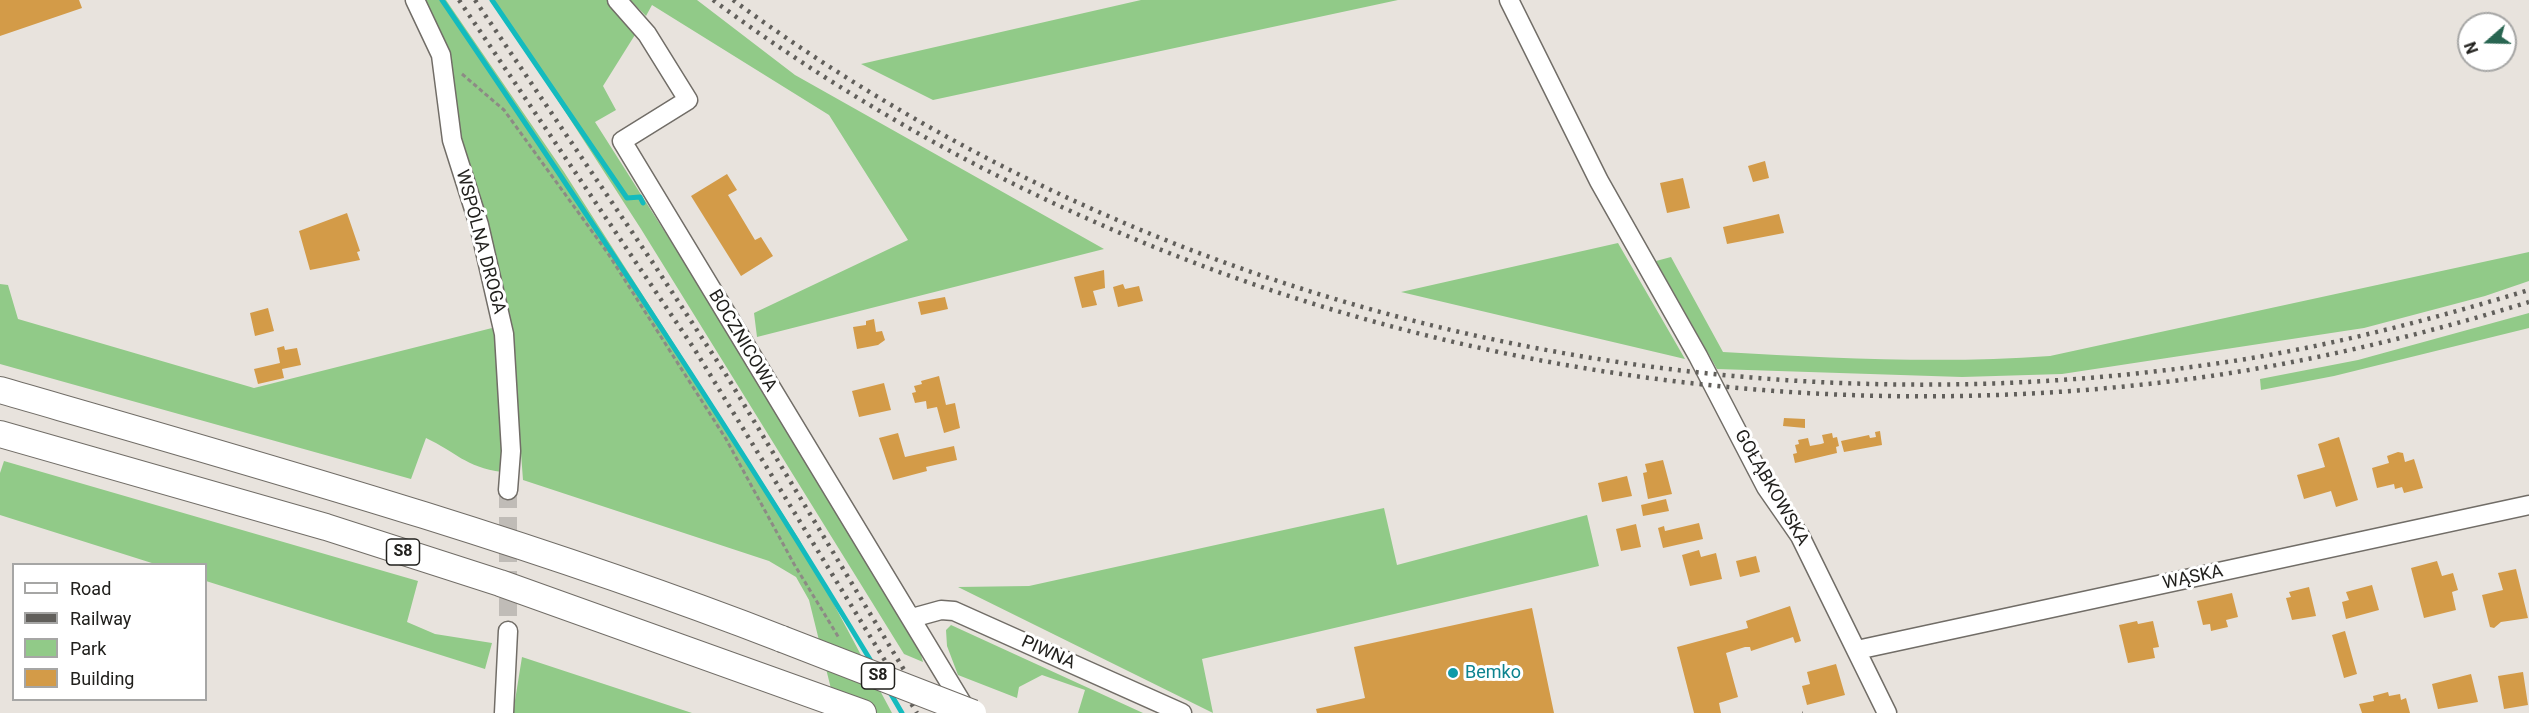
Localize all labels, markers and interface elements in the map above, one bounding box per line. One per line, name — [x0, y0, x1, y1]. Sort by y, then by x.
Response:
north arrow — [2457, 12, 2517, 72]
text: N — [2461, 39, 2482, 56]
street label: WSPÓLNA DROGA — [450, 167, 510, 317]
street label: BOCZNICOWA — [703, 286, 781, 396]
street label: GOŁĄBKOWSKA — [1729, 426, 1813, 550]
road number: S8 — [386, 539, 420, 565]
street label: WĄSKA — [2161, 561, 2225, 595]
legend — [12, 563, 207, 701]
text: Road — [70, 578, 111, 599]
text: Railway — [70, 608, 131, 629]
street label: PIWNA — [1018, 632, 1078, 674]
text: Park — [70, 638, 106, 659]
place label: Bemko — [1465, 662, 1521, 684]
road number: S8 — [862, 663, 894, 689]
marker: Bemko — [1446, 666, 1460, 680]
text: Building — [70, 668, 134, 689]

